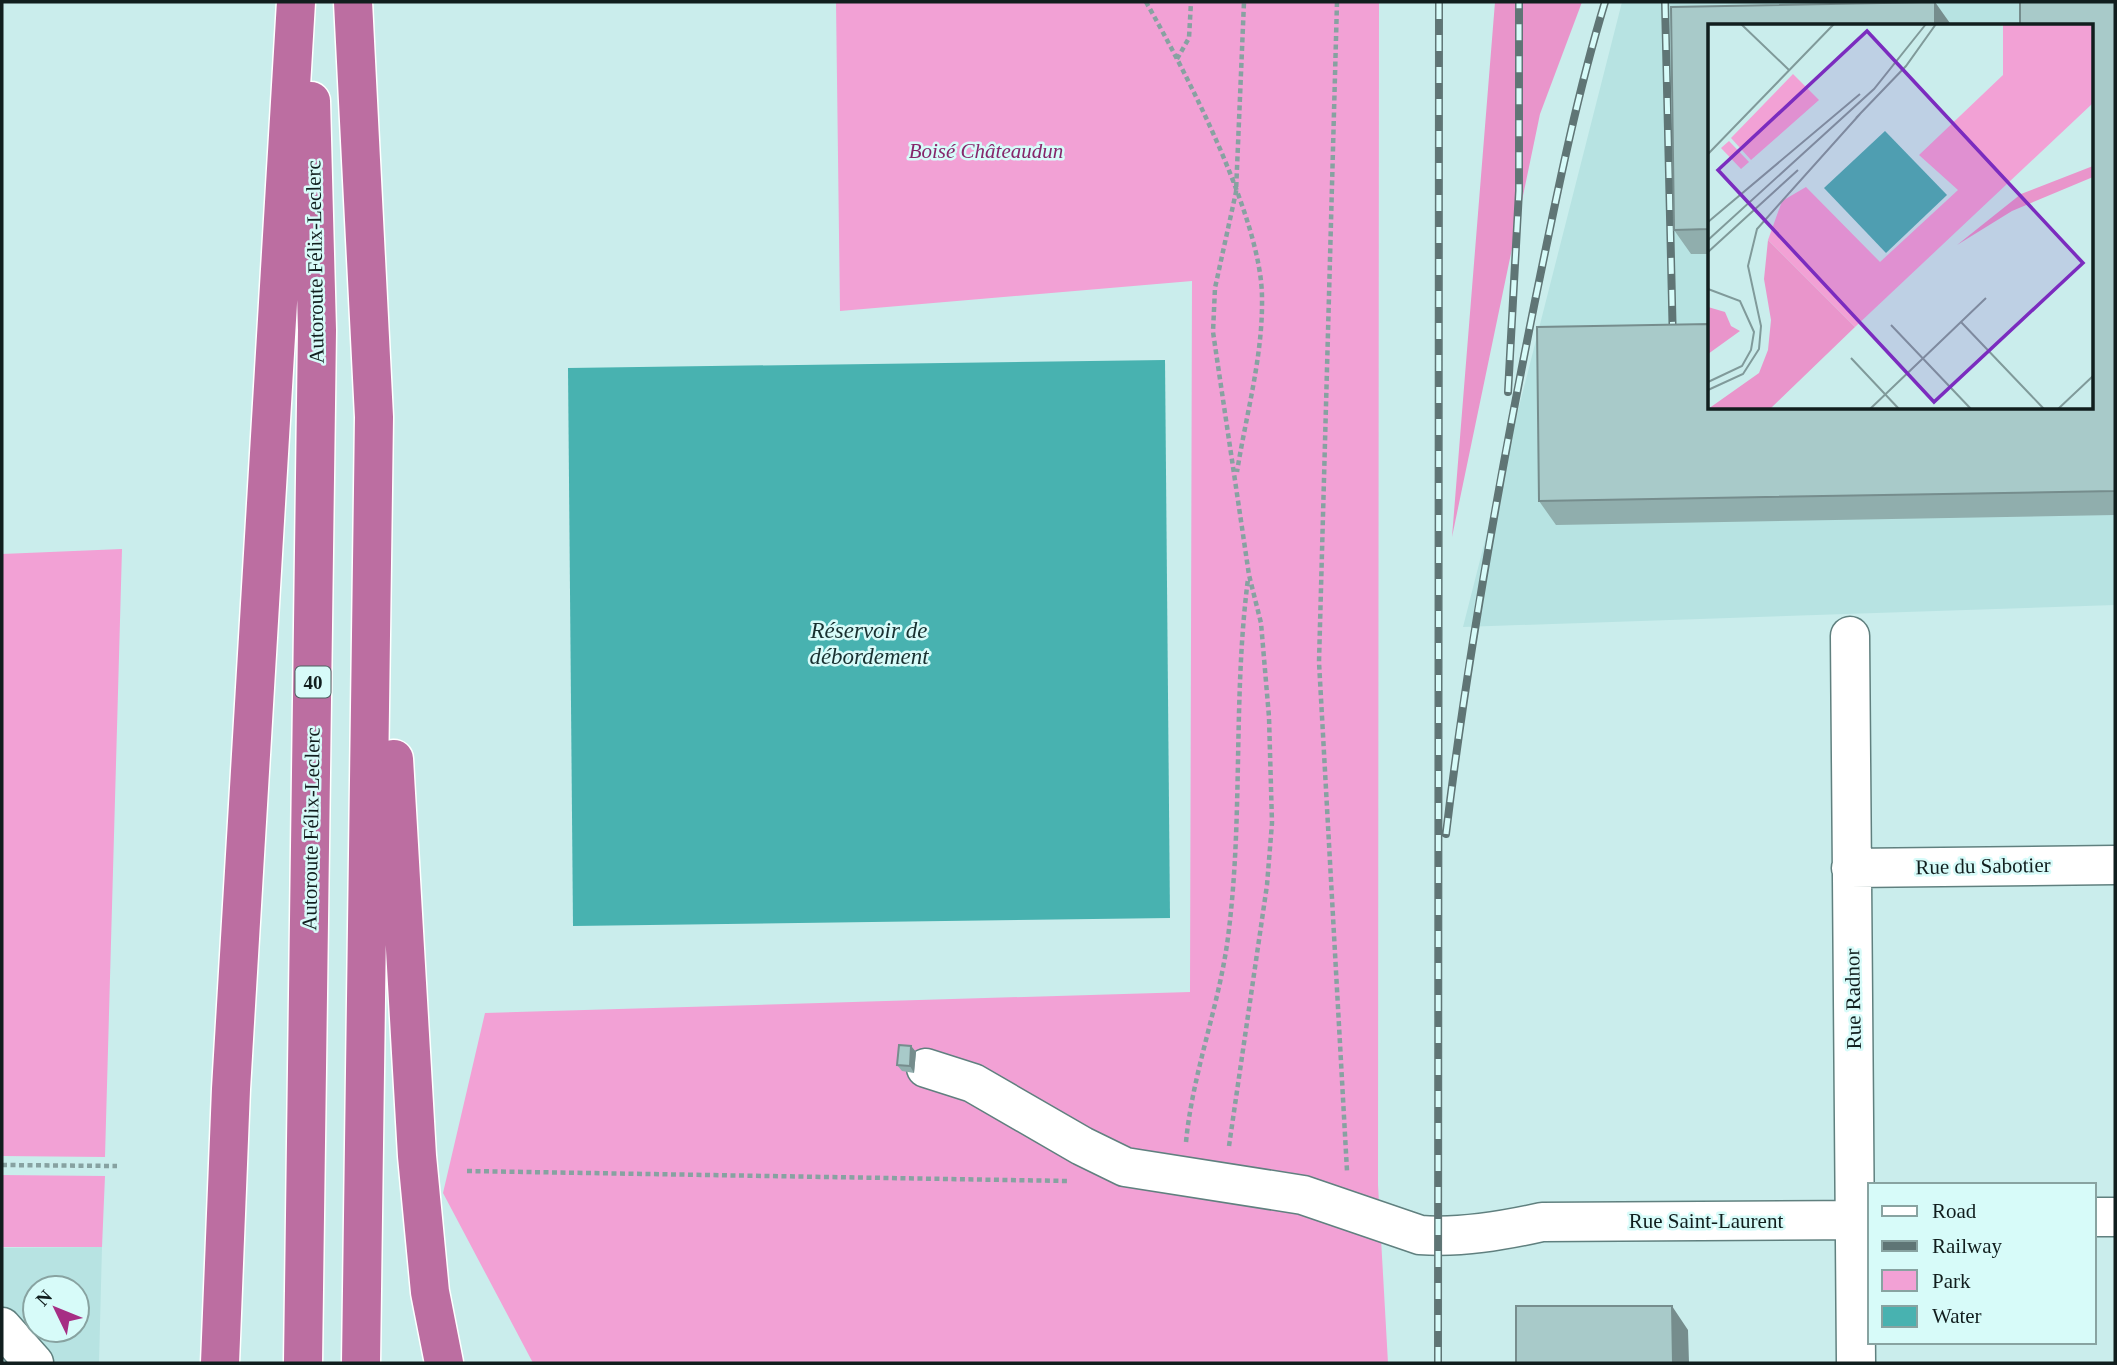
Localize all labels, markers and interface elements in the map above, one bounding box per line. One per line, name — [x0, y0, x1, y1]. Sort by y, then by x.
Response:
inset map — [1708, 24, 2092, 410]
park label: Boisé Châteaudun — [909, 139, 1063, 163]
street label: Autoroute Félix-Leclerc — [301, 160, 329, 364]
water label: Réservoir de débordement — [809, 618, 929, 669]
road number: 40 — [296, 666, 330, 698]
street label: Autoroute Félix-Leclerc — [297, 727, 325, 931]
street label: Rue du Sabotier — [1915, 853, 2051, 879]
street label: Rue Radnor — [1840, 948, 1866, 1050]
legend — [1868, 1183, 2096, 1344]
text: Road — [1932, 1199, 1977, 1223]
street label: Rue Saint-Laurent — [1629, 1209, 1783, 1233]
text: Railway — [1932, 1234, 2002, 1258]
text: Park — [1932, 1269, 1971, 1293]
north arrow — [21, 1274, 91, 1344]
text: N — [32, 1285, 56, 1310]
text: Water — [1932, 1304, 1982, 1328]

